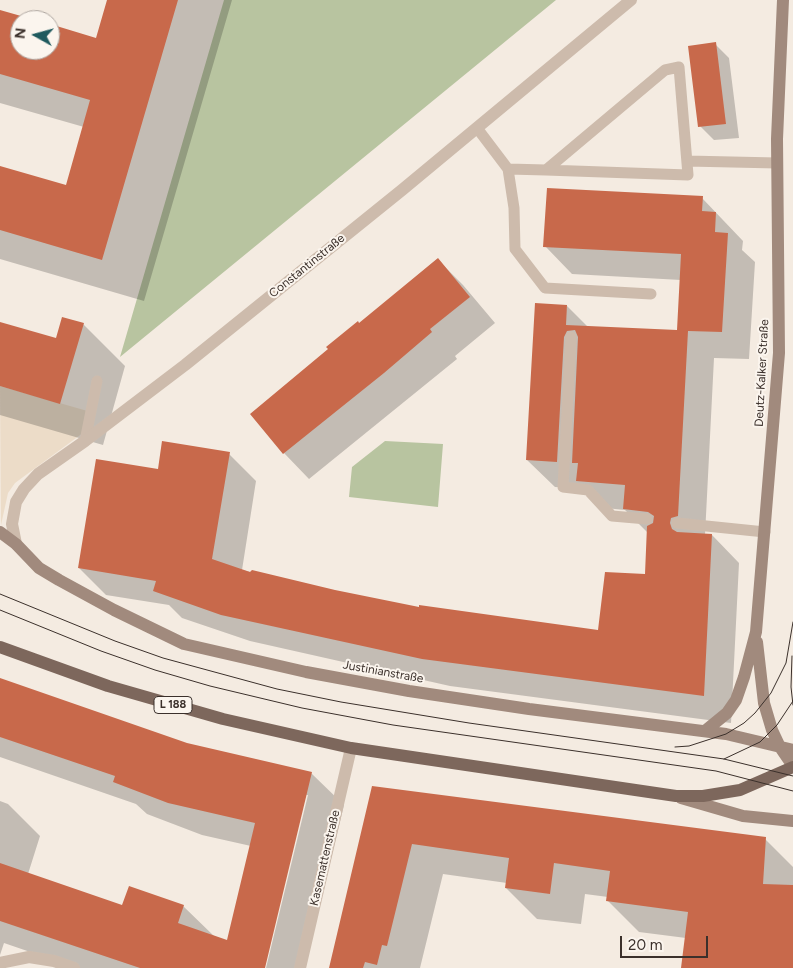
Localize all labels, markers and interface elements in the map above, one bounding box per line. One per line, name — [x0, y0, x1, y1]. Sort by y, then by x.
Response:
north arrow — [10, 10, 60, 60]
text: N — [12, 27, 30, 40]
street label: Constantinstraße — [266, 231, 348, 301]
street label: Deutz-Kalker Straße — [752, 319, 772, 427]
street label: Justinianstraße — [342, 658, 424, 686]
road number: L 188 — [154, 696, 192, 714]
street label: Kasemattenstraße — [307, 809, 343, 907]
scale bar — [623, 926, 710, 958]
text: 20 m — [628, 936, 662, 954]

